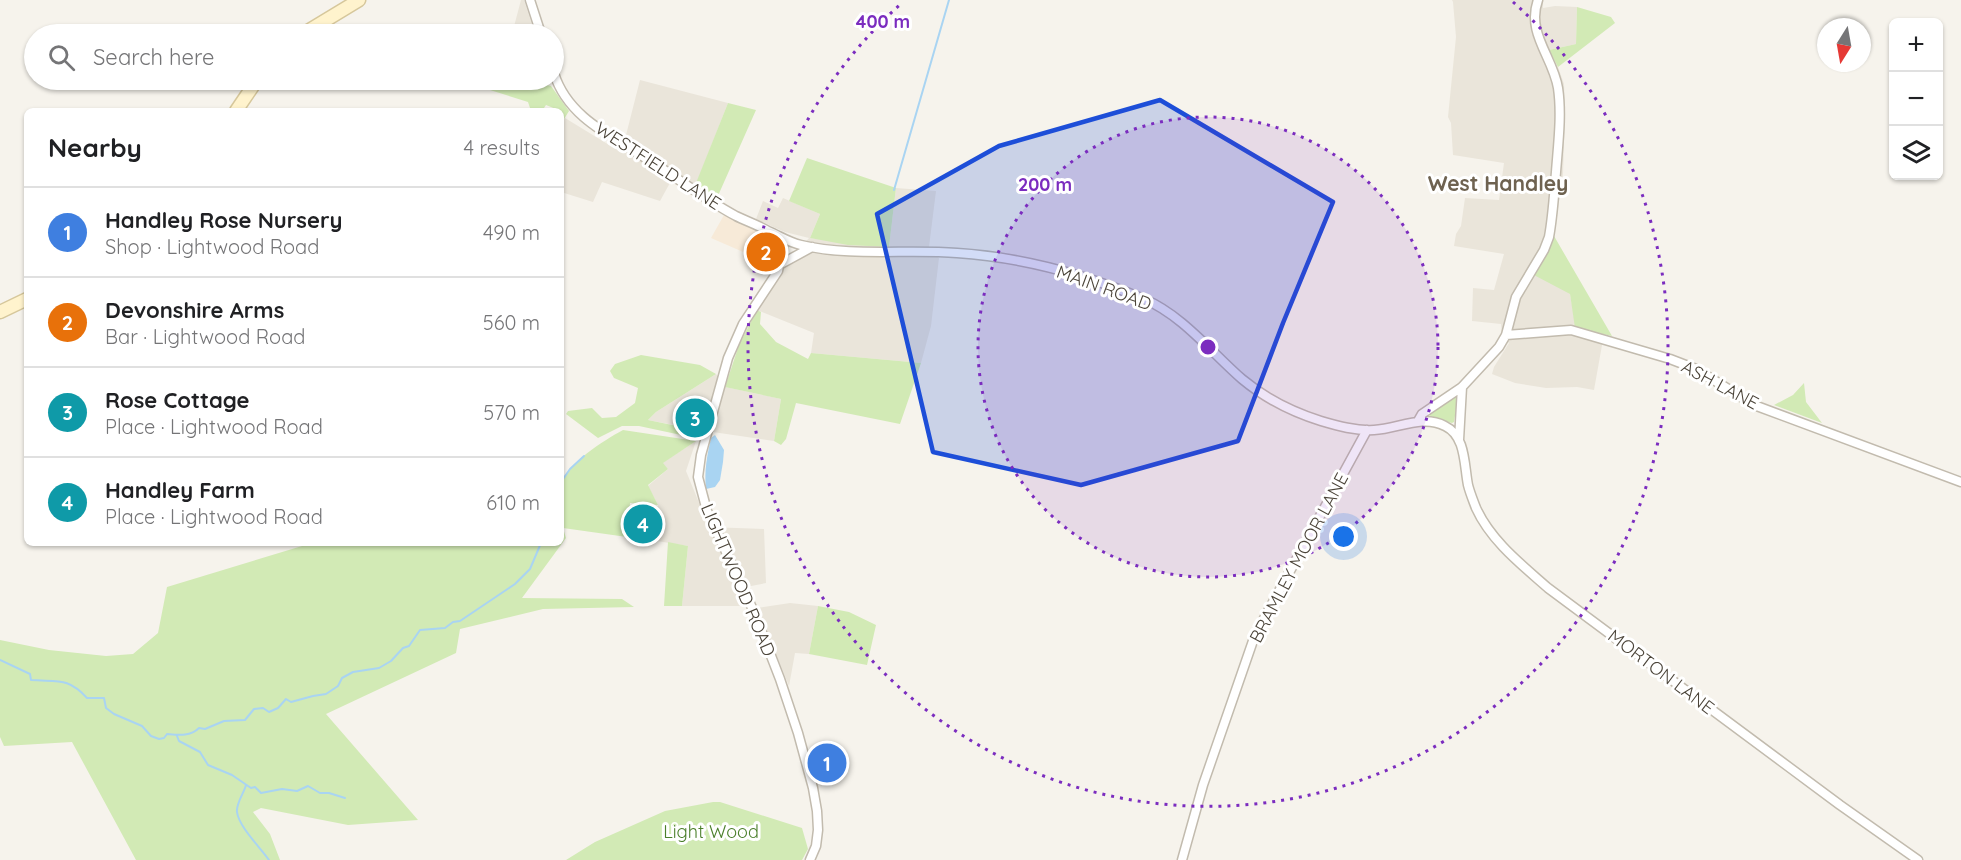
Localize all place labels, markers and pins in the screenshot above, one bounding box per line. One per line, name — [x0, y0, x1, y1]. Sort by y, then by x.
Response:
pin: 2 — [746, 230, 786, 274]
centre of rings — [1198, 337, 1218, 357]
pin: 3 — [676, 396, 714, 440]
pin: 4 — [624, 502, 662, 546]
pin: 1 — [808, 740, 846, 786]

